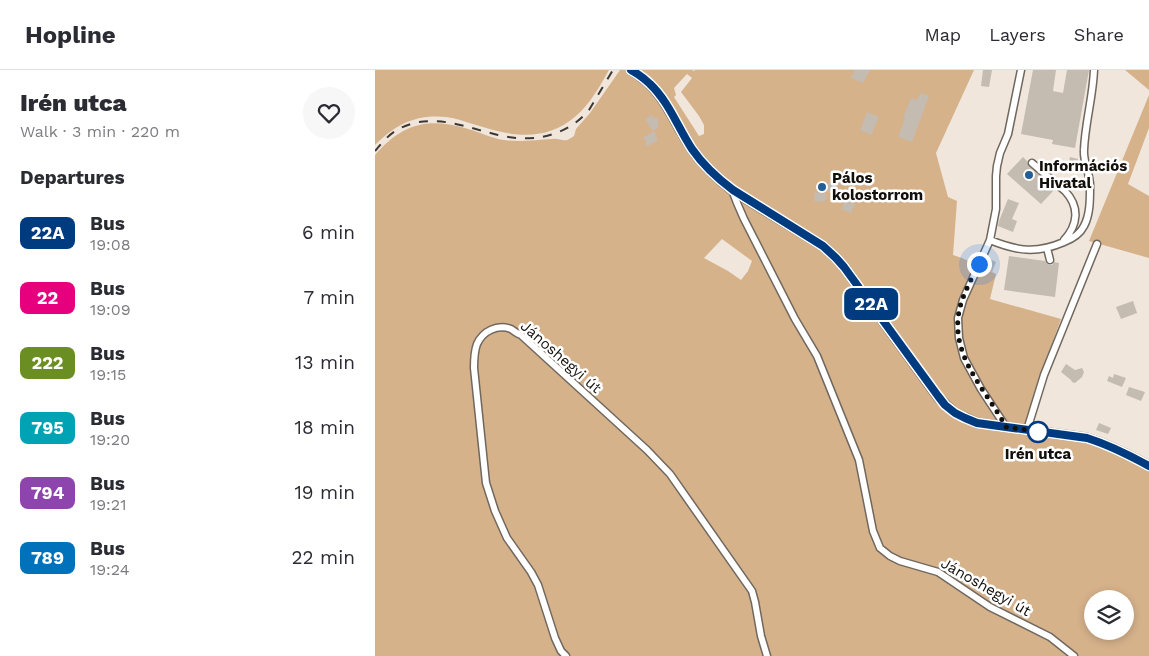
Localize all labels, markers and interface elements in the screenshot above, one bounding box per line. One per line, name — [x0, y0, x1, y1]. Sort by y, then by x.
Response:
text: Hopline — [25, 21, 116, 49]
text: Map — [924, 24, 961, 45]
text: Layers — [989, 24, 1046, 45]
text: Share — [1074, 24, 1124, 45]
button: heart — [303, 87, 355, 139]
text: Irén utca — [20, 89, 127, 117]
text: Walk · 3 min · 220 m — [20, 122, 180, 141]
place label: Információs Hivatal — [1039, 157, 1127, 192]
text: Departures — [20, 166, 125, 189]
place label: Pálos kolostorrom — [832, 169, 923, 204]
marker: Információs Hivatal — [1023, 169, 1035, 181]
marker: Pálos kolostorrom — [816, 181, 828, 193]
text: Bus — [90, 212, 125, 235]
text: 6 min — [302, 221, 355, 244]
text: 22A — [31, 222, 64, 243]
text: 19:08 — [90, 235, 131, 254]
your location — [967, 252, 992, 277]
text: Bus — [90, 277, 125, 300]
text: 7 min — [304, 286, 355, 309]
text: 22 — [37, 287, 58, 308]
line badge: 22A — [842, 288, 900, 320]
text: 22A — [854, 293, 888, 314]
text: 19:09 — [90, 300, 131, 319]
street label: Jánoshegyi út — [517, 317, 606, 397]
text: Bus — [90, 342, 125, 365]
text: 13 min — [295, 351, 355, 374]
text: 222 — [31, 352, 64, 373]
text: 19:15 — [90, 365, 126, 384]
text: Bus — [90, 407, 125, 430]
text: 18 min — [294, 416, 355, 439]
text: 795 — [31, 417, 64, 438]
marker: Irén utca — [1027, 421, 1049, 443]
text: 19:20 — [90, 430, 130, 449]
place label: Irén utca — [1005, 445, 1072, 463]
text: Bus — [90, 472, 125, 495]
text: 19 min — [294, 481, 355, 504]
text: 794 — [31, 482, 64, 503]
text: 19:21 — [90, 495, 126, 514]
text: Bus — [90, 537, 125, 560]
text: 22 min — [291, 546, 355, 569]
text: 789 — [31, 547, 64, 568]
street label: Jánoshegyi út — [938, 554, 1035, 620]
text: 19:24 — [90, 560, 129, 579]
map controls — [1084, 590, 1134, 640]
button: layers — [1084, 590, 1134, 640]

